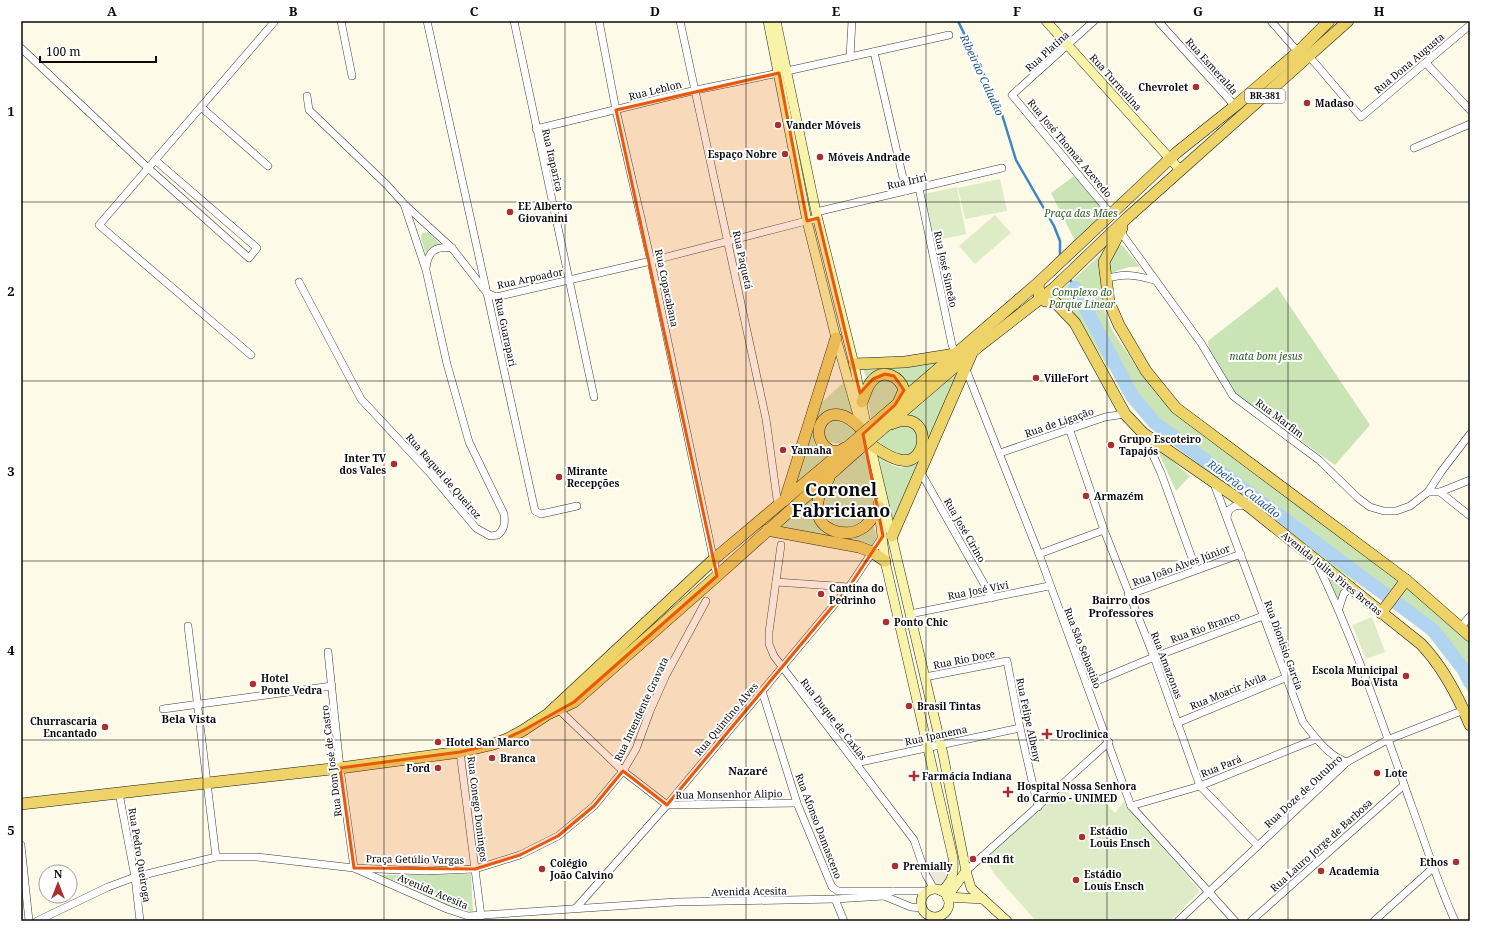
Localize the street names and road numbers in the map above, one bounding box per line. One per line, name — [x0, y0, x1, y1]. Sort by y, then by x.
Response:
street label: Rua Platina — [1022, 27, 1072, 75]
street label: Rua Dona Augusta — [1371, 29, 1447, 96]
street label: Rua Esmeralda — [1183, 35, 1241, 98]
street label: Rua Turmalina — [1087, 51, 1145, 114]
street label: Rua Leblon — [627, 77, 684, 103]
road number: BR-381 — [1245, 89, 1285, 103]
street label: Rua José Thomaz Azevedo — [1025, 96, 1116, 200]
street label: Rua Itaparica — [539, 127, 567, 193]
street label: Rua Iriri — [886, 169, 929, 192]
street label: Rua Paquetá — [730, 229, 756, 291]
street label: Rua José Simeão — [931, 230, 961, 309]
street label: Rua Copacabana — [652, 248, 682, 329]
street label: Rua Arpoador — [496, 264, 565, 292]
street label: Rua Guarapari — [492, 296, 520, 369]
street label: Rua Marfim — [1253, 395, 1307, 441]
street label: Rua de Ligação — [1023, 404, 1096, 440]
street label: Rua Raquel de Queiroz — [403, 430, 485, 522]
street label: Rua José Cirino — [941, 495, 989, 565]
street label: Avenida Julita Pires Bretas — [1279, 528, 1386, 618]
street label: Rua João Alves Júnior — [1130, 541, 1232, 589]
street label: Rua José Vivi — [946, 577, 1010, 603]
street label: Rua Dionisio Garcia — [1261, 598, 1307, 692]
street label: Rua São Sebastião — [1061, 605, 1105, 691]
street label: Rua Rio Branco — [1168, 608, 1242, 646]
street label: Rua Amazonas — [1148, 629, 1186, 701]
street label: Rua Rio Doce — [932, 646, 996, 672]
street label: Rua Intendente Gravata — [611, 654, 672, 764]
street label: Rua Moacir Ávila — [1188, 669, 1269, 713]
street label: Rua Duque de Caxias — [798, 675, 871, 763]
street label: Rua Felipe Albeny — [1013, 677, 1045, 764]
street label: Rua Quintino Alves — [691, 679, 761, 759]
street label: Rua Dom José de Castro — [317, 704, 345, 818]
street label: Rua Ipanema — [904, 721, 969, 748]
street label: Rua Pará — [1198, 751, 1244, 781]
street label: Rua Doze de Outubro — [1261, 751, 1345, 831]
street label: Rua Conego Domingos — [465, 755, 491, 863]
street label: Rua Afonso Damasceno — [792, 771, 846, 881]
street label: Rua Monsenhor Alipio — [675, 786, 783, 802]
street label: Rua Lauro Jorge de Barbosa — [1267, 795, 1375, 895]
street label: Rua Pedro Queiroga — [126, 807, 154, 904]
street label: Praça Getúlio Vargas — [366, 851, 465, 867]
street label: Avenida Acesita — [395, 870, 471, 912]
street label: Avenida Acesita — [711, 883, 787, 899]

